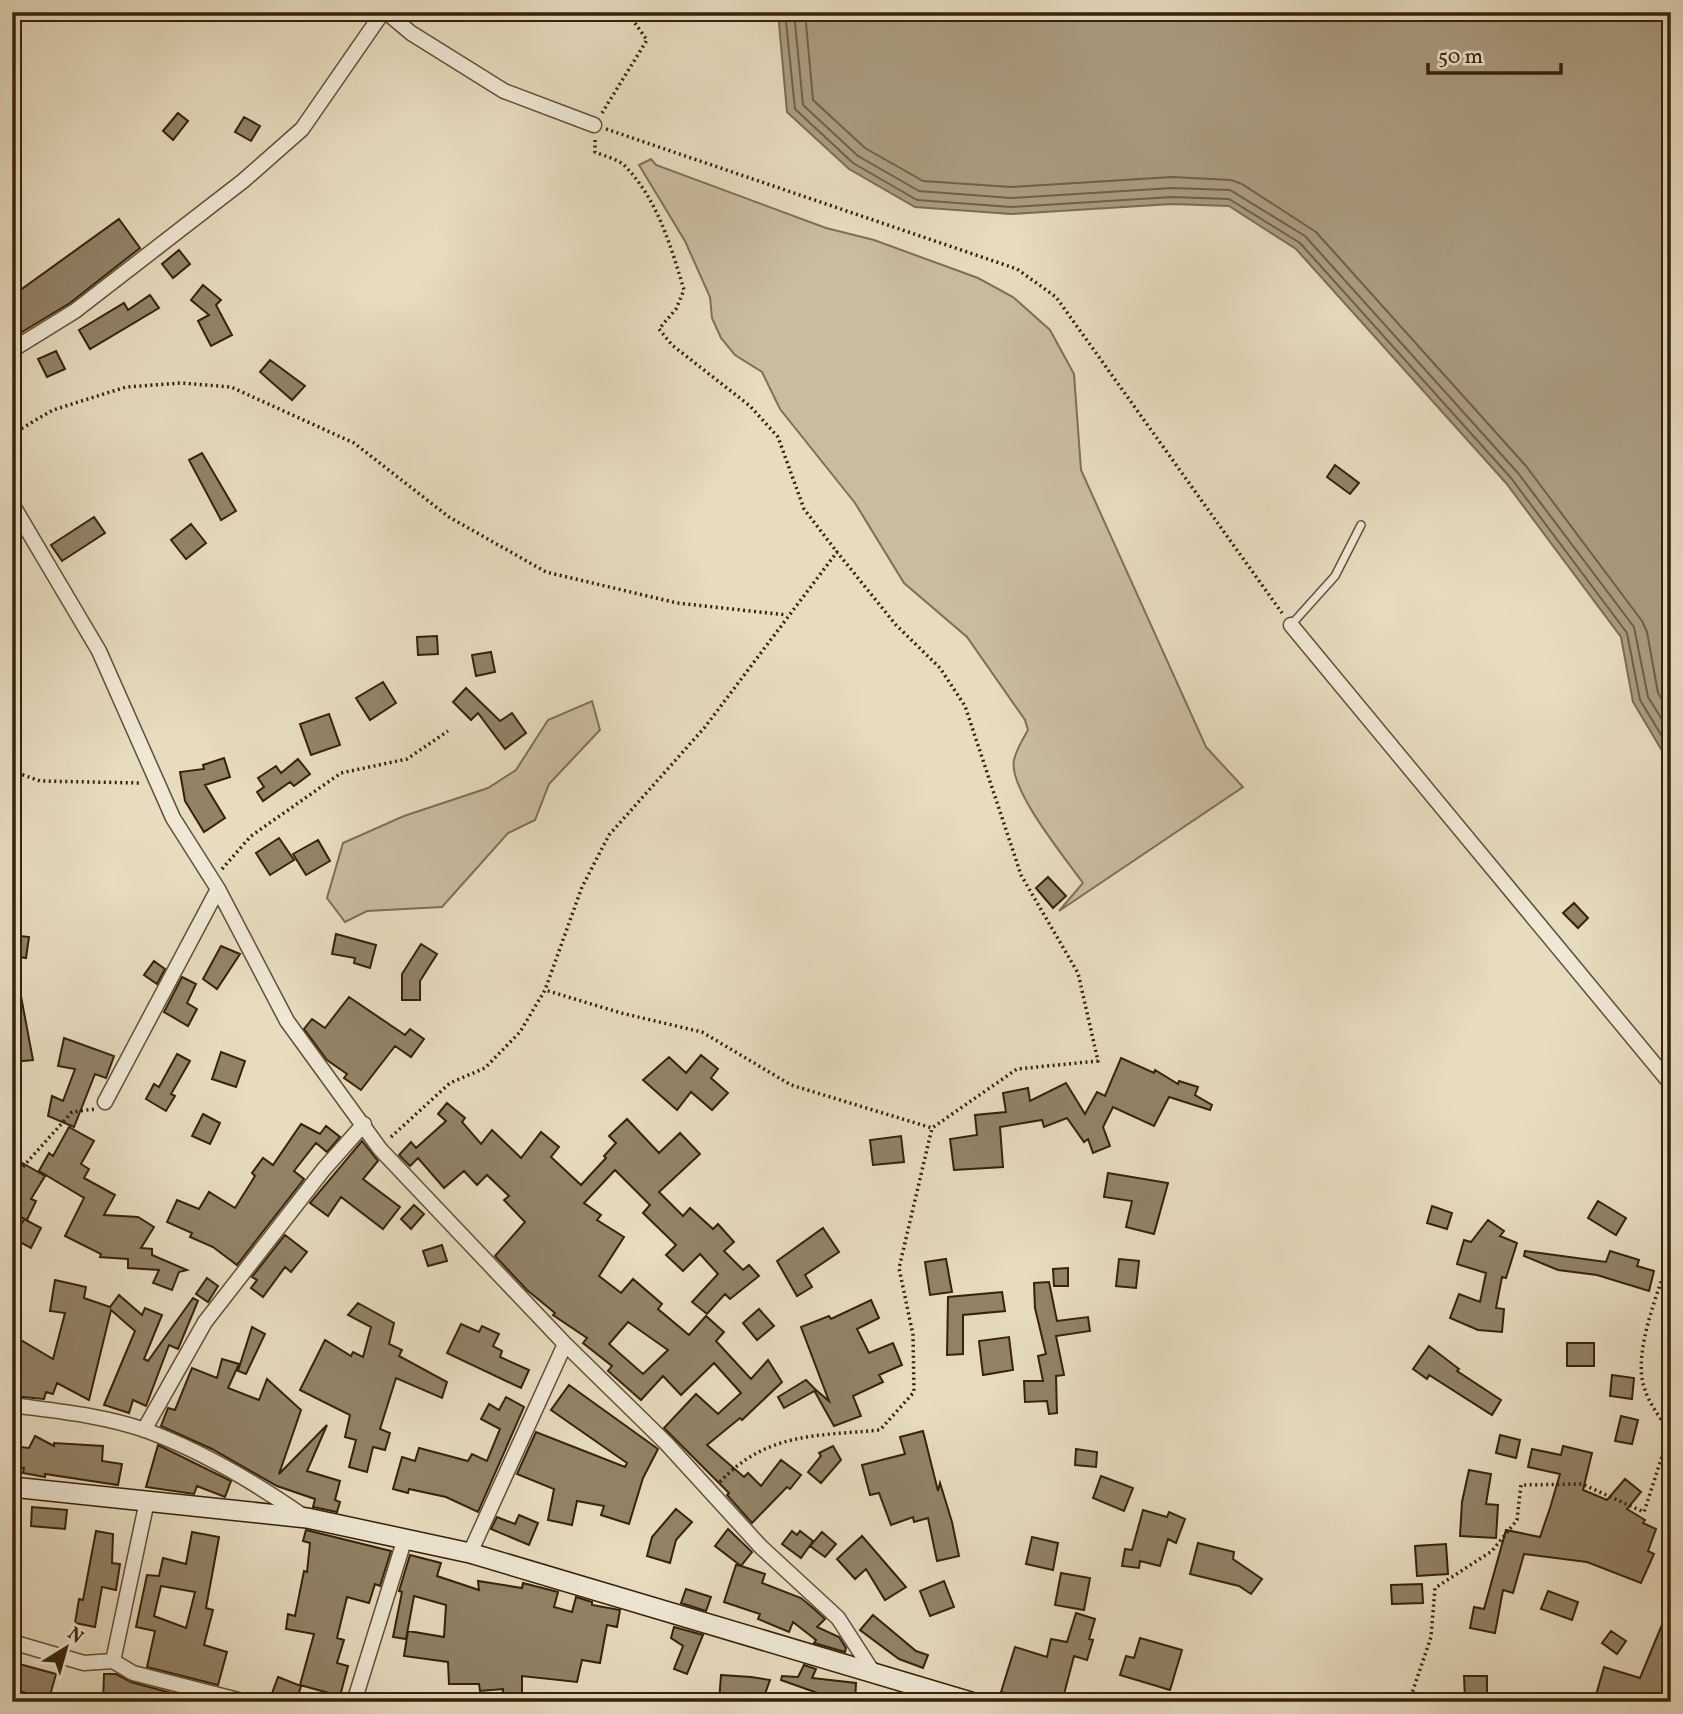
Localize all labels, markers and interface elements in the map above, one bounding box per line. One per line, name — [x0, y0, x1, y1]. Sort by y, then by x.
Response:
scale bar — [1428, 32, 1560, 76]
text: 50 m — [1438, 43, 1483, 72]
north arrow — [32, 1612, 102, 1682]
text: N — [62, 1621, 89, 1651]

